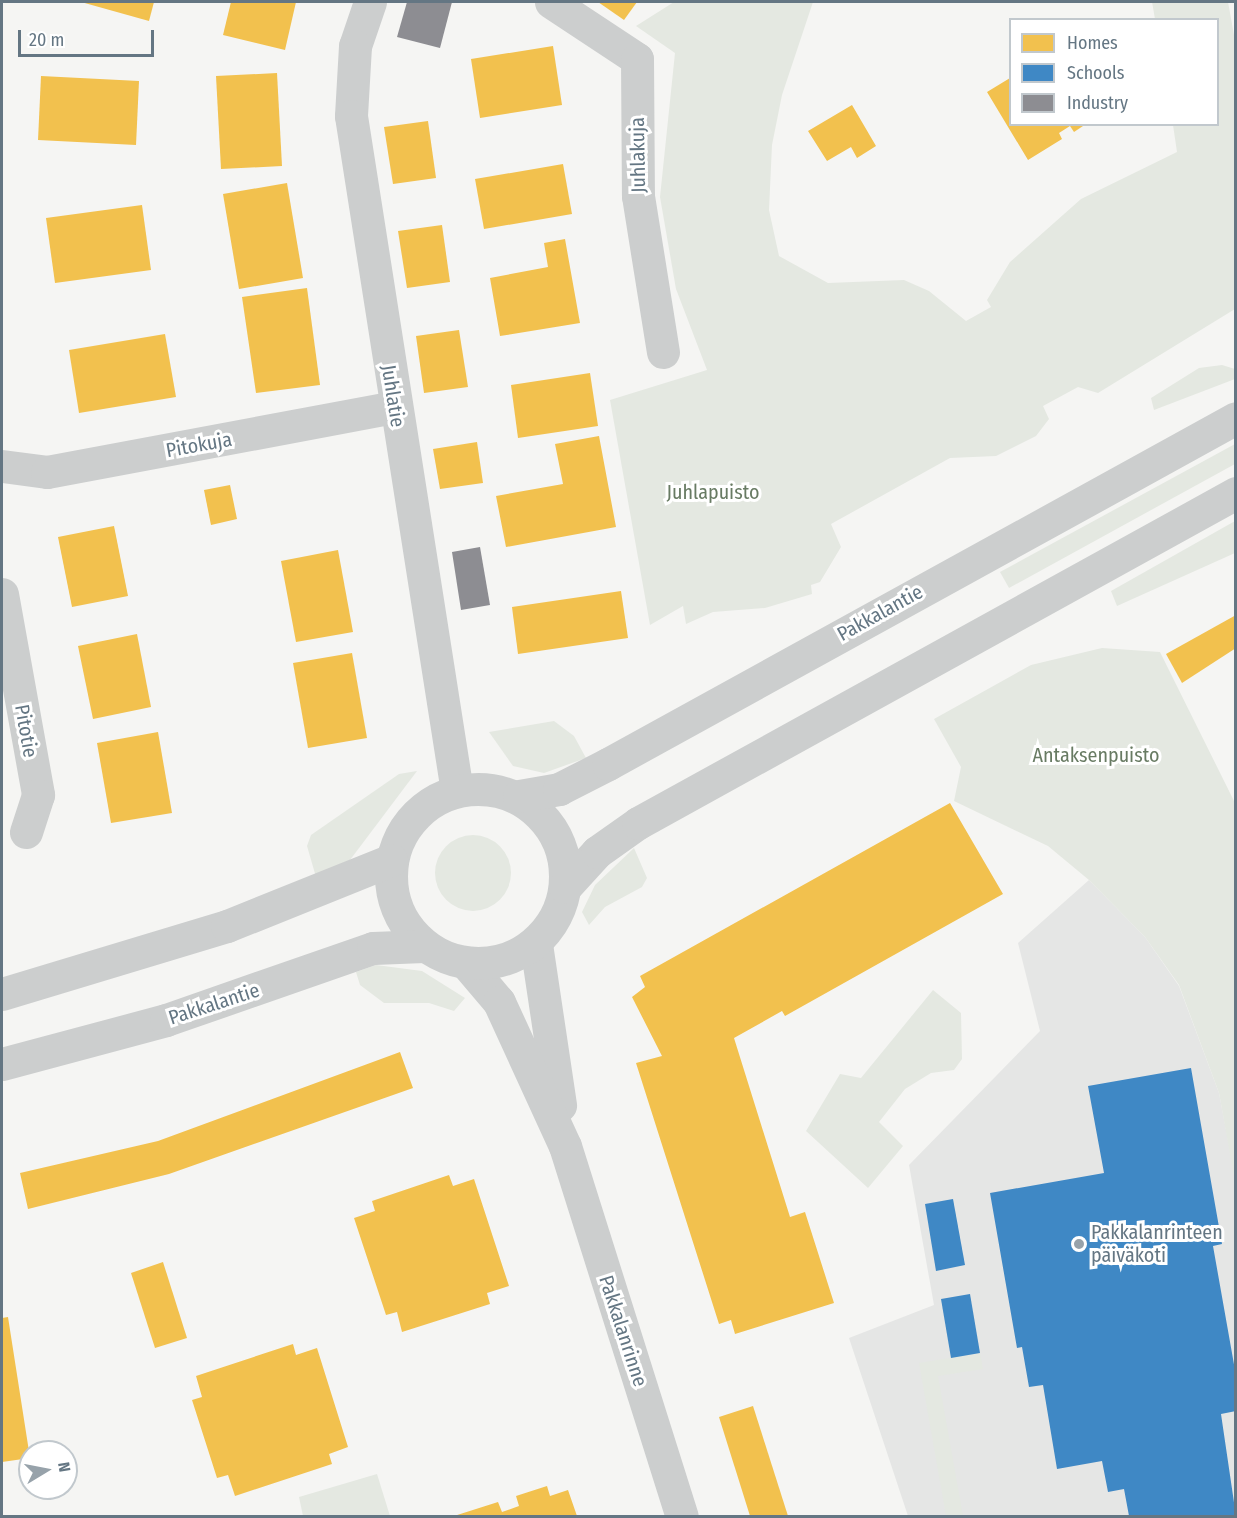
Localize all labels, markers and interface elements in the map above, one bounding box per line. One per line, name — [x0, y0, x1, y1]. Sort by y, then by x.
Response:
scale bar — [21, 18, 158, 56]
legend — [1009, 18, 1219, 126]
text: 20 m — [29, 29, 64, 51]
text: Homes — [1067, 32, 1118, 54]
text: Schools — [1067, 62, 1125, 84]
text: Industry — [1067, 92, 1128, 114]
street label: Juhlakuja — [625, 117, 651, 193]
street label: Juhlatie — [376, 363, 410, 429]
street label: Pitokuja — [164, 427, 234, 463]
park label: Juhlapuisto — [667, 480, 759, 504]
street label: Pakkalantie — [833, 580, 927, 646]
street label: Pitotie — [10, 702, 42, 760]
park label: Antaksenpuisto — [1033, 743, 1159, 767]
street label: Pakkalantie — [166, 978, 262, 1030]
place label: Pakkalanrinteen päiväkoti — [1091, 1220, 1223, 1267]
marker: Pakkalanrinteen päiväkoti — [1072, 1237, 1086, 1251]
street label: Pakkalanrinne — [594, 1272, 652, 1390]
north arrow — [18, 1440, 78, 1500]
text: N — [54, 1461, 74, 1474]

